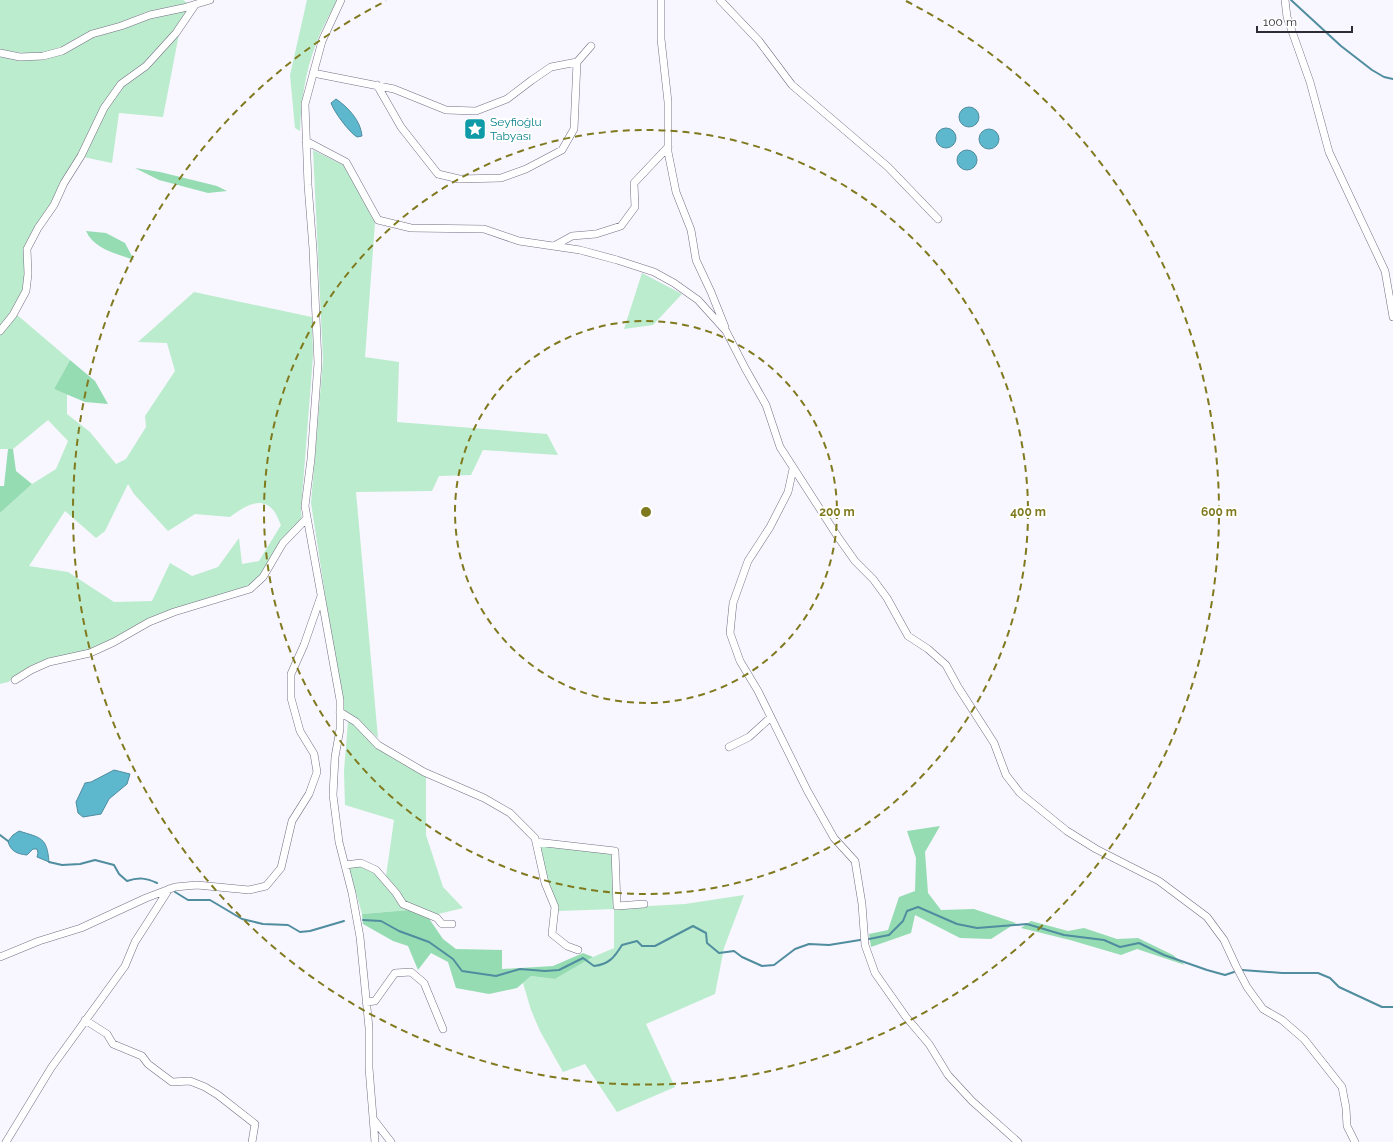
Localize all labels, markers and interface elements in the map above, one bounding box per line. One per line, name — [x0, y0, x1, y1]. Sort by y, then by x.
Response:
scale bar — [1257, 8, 1352, 34]
text: 100 m — [1263, 15, 1297, 29]
place label: Seyfioğlu Tabyası — [490, 115, 542, 143]
place icon: Seyfioğlu Tabyası — [462, 116, 488, 142]
centre of rings — [639, 505, 653, 519]
text: 200 m — [819, 505, 855, 519]
text: 400 m — [1010, 505, 1046, 519]
text: 600 m — [1201, 505, 1237, 519]

